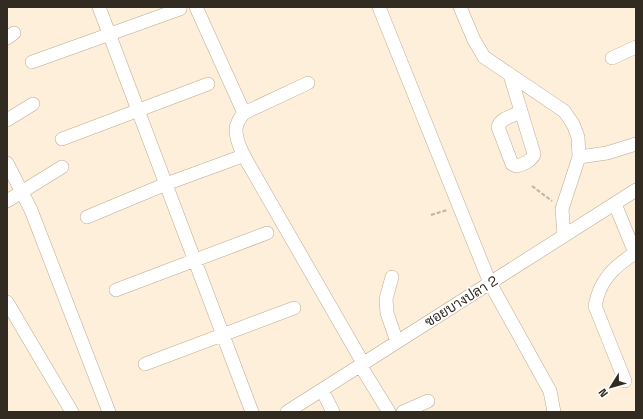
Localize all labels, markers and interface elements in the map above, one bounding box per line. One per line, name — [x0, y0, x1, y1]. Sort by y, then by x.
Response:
street label: ซอยบางปลา 2 — [421, 271, 501, 331]
north arrow — [591, 367, 631, 407]
text: N — [595, 386, 611, 400]

